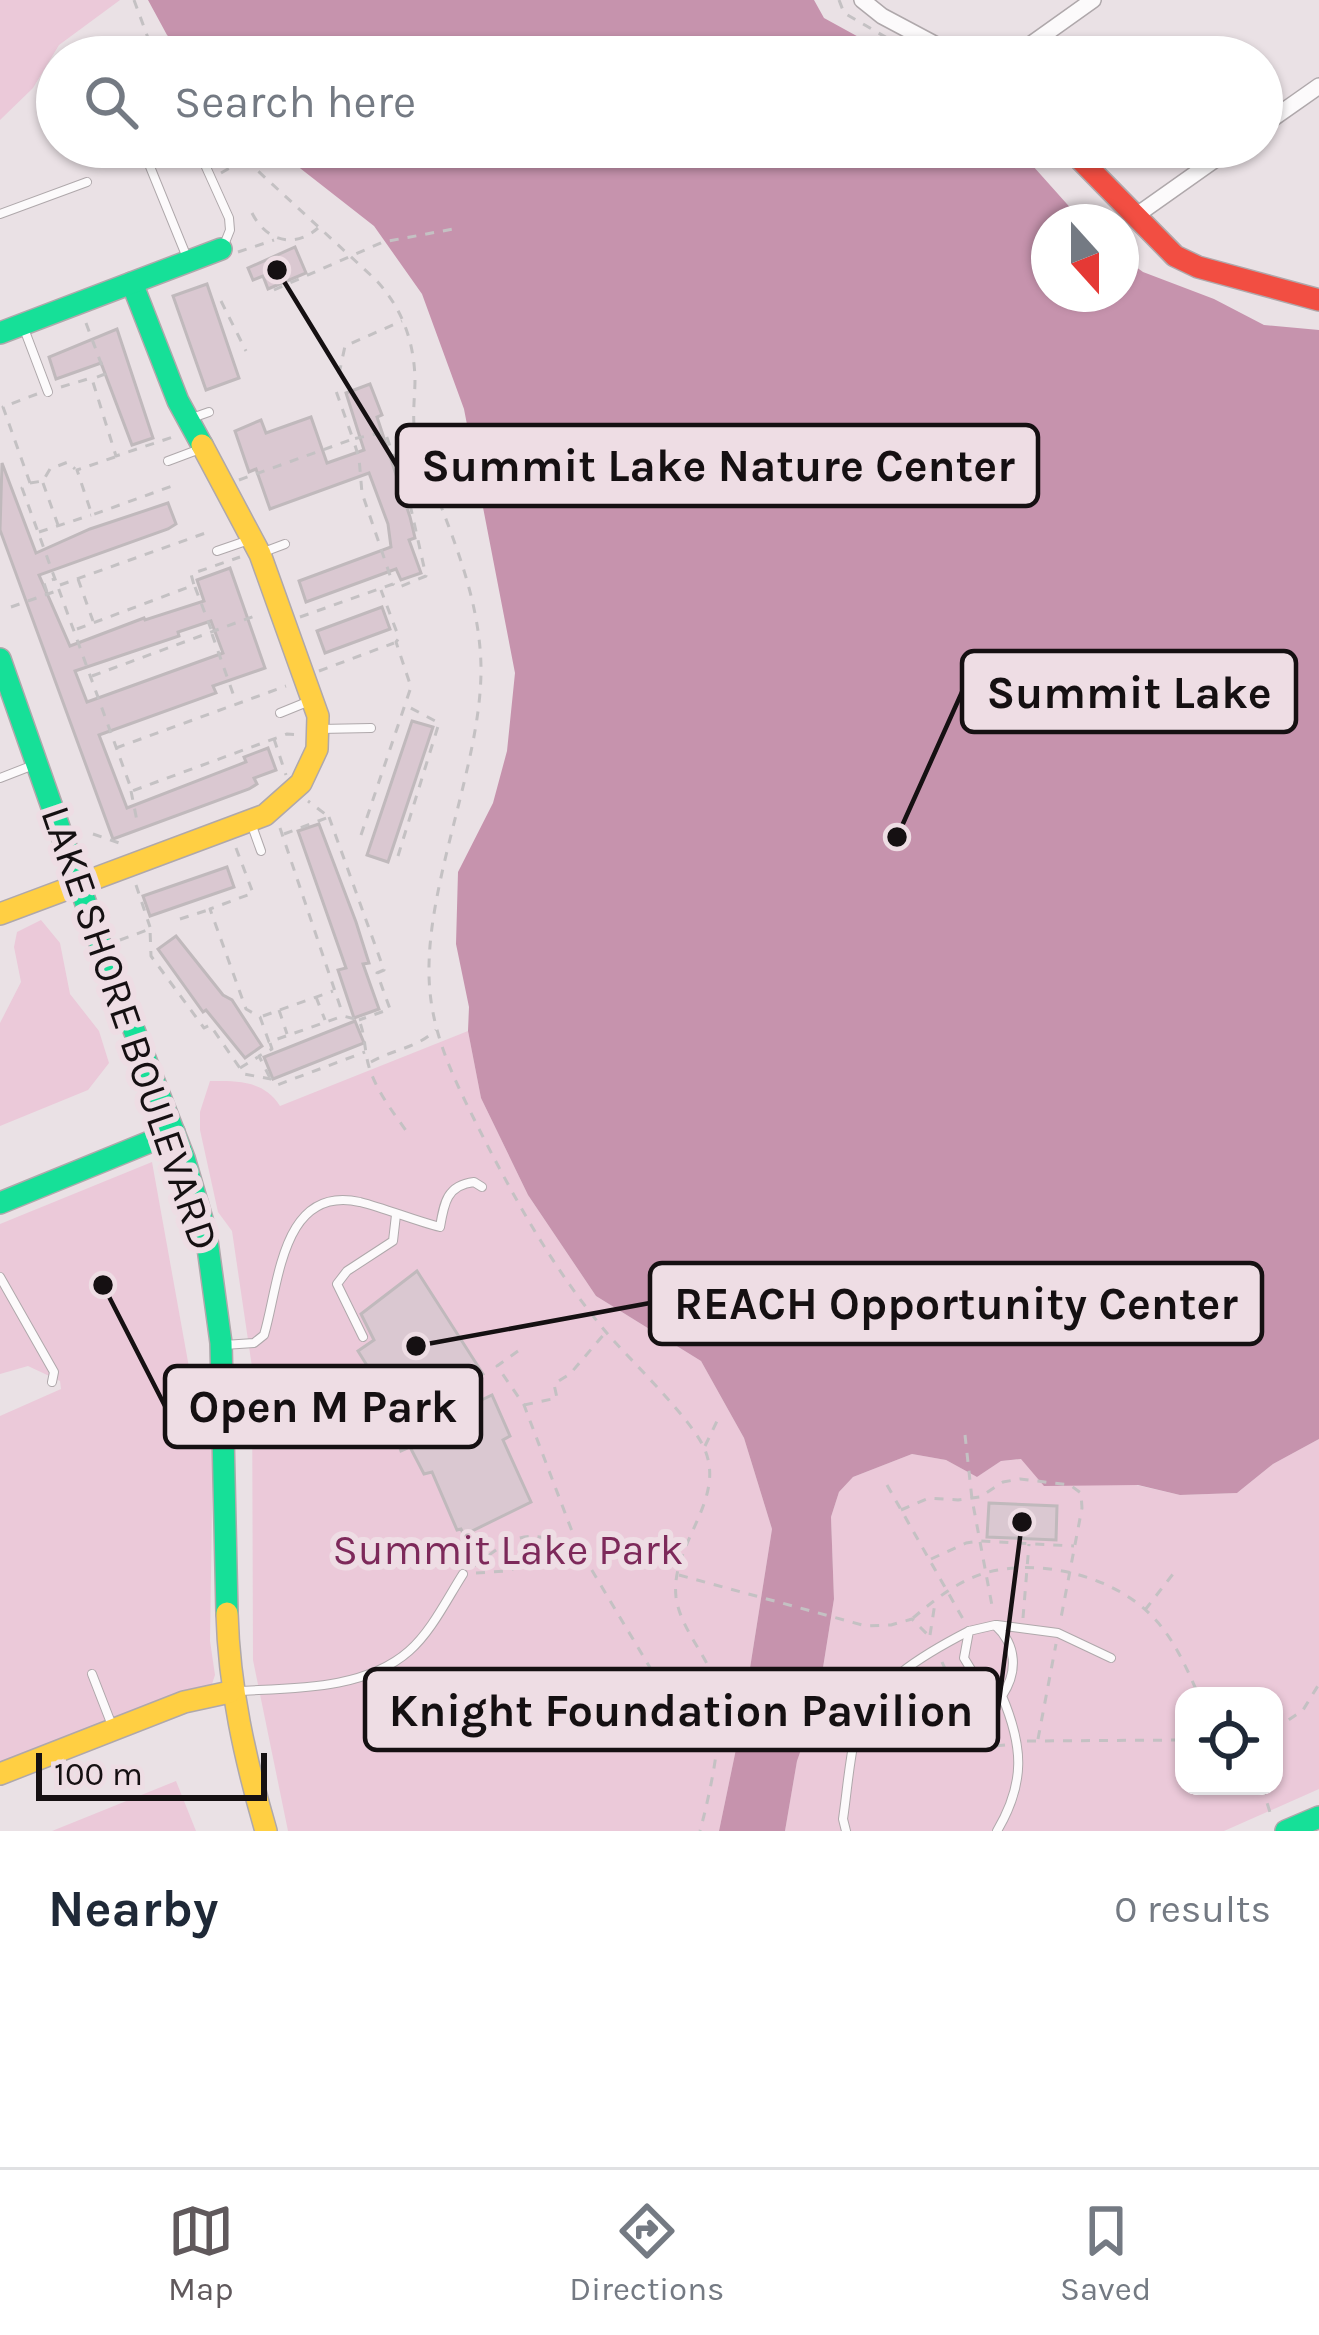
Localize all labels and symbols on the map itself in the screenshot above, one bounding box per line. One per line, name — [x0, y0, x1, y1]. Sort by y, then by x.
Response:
north arrow — [1031, 204, 1139, 312]
callout: Summit Lake Nature Center — [397, 425, 1038, 506]
text: Summit Lake Nature Center — [421, 440, 1015, 492]
callout: Summit Lake — [962, 651, 1296, 732]
text: Summit Lake — [986, 667, 1272, 719]
street label: LAKE SHORE BOULEVARD — [30, 799, 230, 1257]
callout: REACH Opportunity Center — [650, 1263, 1262, 1344]
text: REACH Opportunity Center — [674, 1278, 1238, 1331]
callout: Open M Park — [165, 1366, 481, 1447]
text: Open M Park — [189, 1381, 457, 1433]
park label: Summit Lake Park — [333, 1525, 683, 1575]
callout: Knight Foundation Pavilion — [365, 1669, 998, 1750]
text: Knight Foundation Pavilion — [389, 1685, 973, 1738]
scale bar — [36, 1747, 267, 1800]

